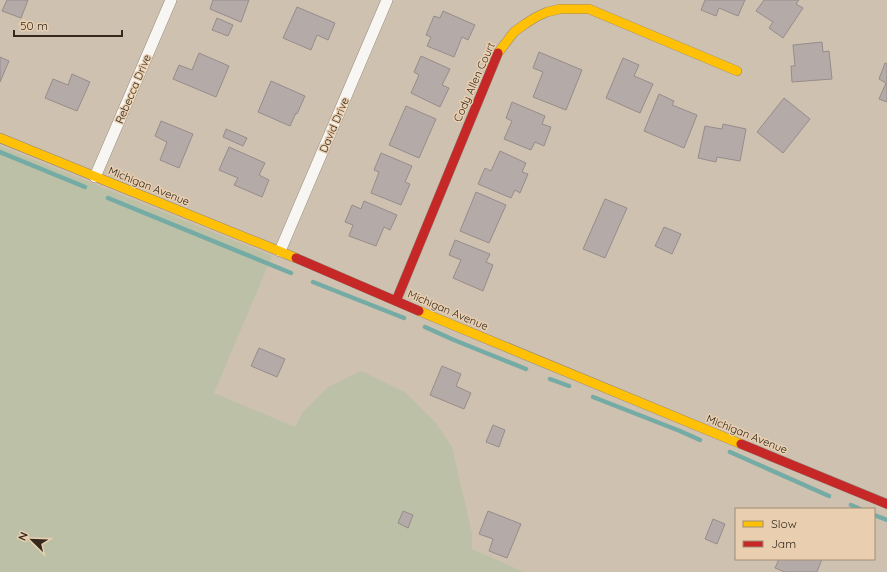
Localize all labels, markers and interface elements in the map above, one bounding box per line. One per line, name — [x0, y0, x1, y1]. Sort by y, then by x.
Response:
scale bar — [14, 12, 122, 38]
text: 50 m — [20, 18, 48, 33]
street label: Cody Allen Court — [450, 40, 498, 124]
street label: Rebecca Drive — [112, 52, 154, 126]
street label: David Drive — [316, 95, 352, 155]
street label: Michigan Avenue — [106, 163, 192, 209]
street label: Michigan Avenue — [406, 287, 490, 333]
street label: Michigan Avenue — [704, 411, 790, 457]
legend — [735, 508, 875, 560]
text: Slow — [771, 516, 797, 531]
north arrow — [12, 520, 52, 560]
text: N — [15, 530, 31, 543]
text: Jam — [771, 536, 796, 551]

